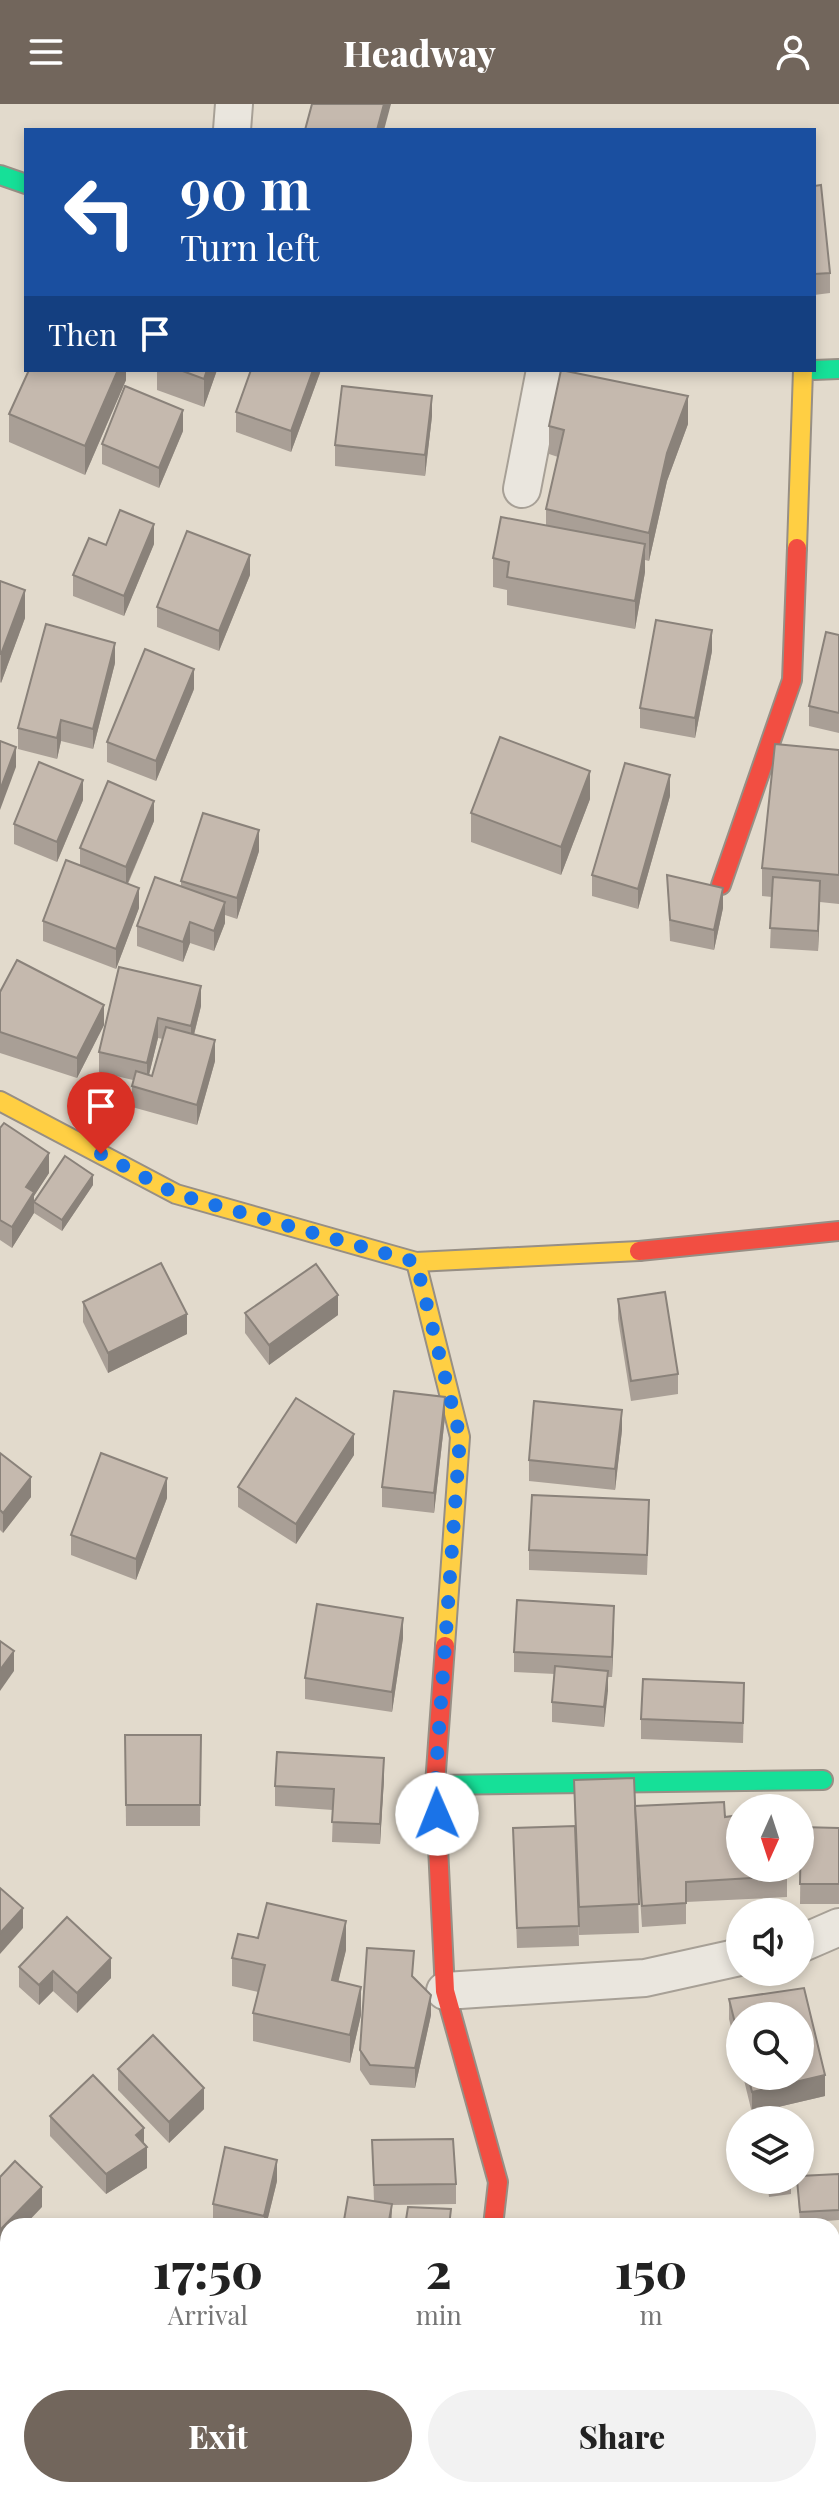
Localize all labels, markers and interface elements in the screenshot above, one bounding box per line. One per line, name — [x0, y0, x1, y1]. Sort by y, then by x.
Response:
text: Headway — [343, 28, 496, 76]
icon: menu — [24, 30, 68, 74]
icon: person — [771, 30, 815, 74]
text: 90 m — [180, 150, 311, 225]
icon: left — [48, 160, 152, 264]
text: Turn left — [180, 222, 319, 270]
icon: arrive — [133, 312, 177, 356]
text: Then — [48, 314, 117, 354]
pin — [67, 1072, 135, 1154]
icon: arrive — [79, 1084, 123, 1128]
position arrow — [395, 1772, 479, 1856]
north arrow — [726, 1794, 814, 1882]
map controls — [726, 1794, 814, 2194]
button: sound — [726, 1898, 814, 1986]
button: search — [726, 2002, 814, 2090]
button: layers — [726, 2106, 814, 2194]
text: 17:50 — [153, 2237, 263, 2301]
text: 2 — [426, 2237, 452, 2301]
text: 150 — [615, 2237, 687, 2301]
text: Arrival — [168, 2297, 248, 2332]
text: min — [416, 2297, 462, 2332]
text: m — [639, 2297, 662, 2332]
button: Exit — [24, 2390, 412, 2482]
button: Share — [428, 2390, 816, 2482]

